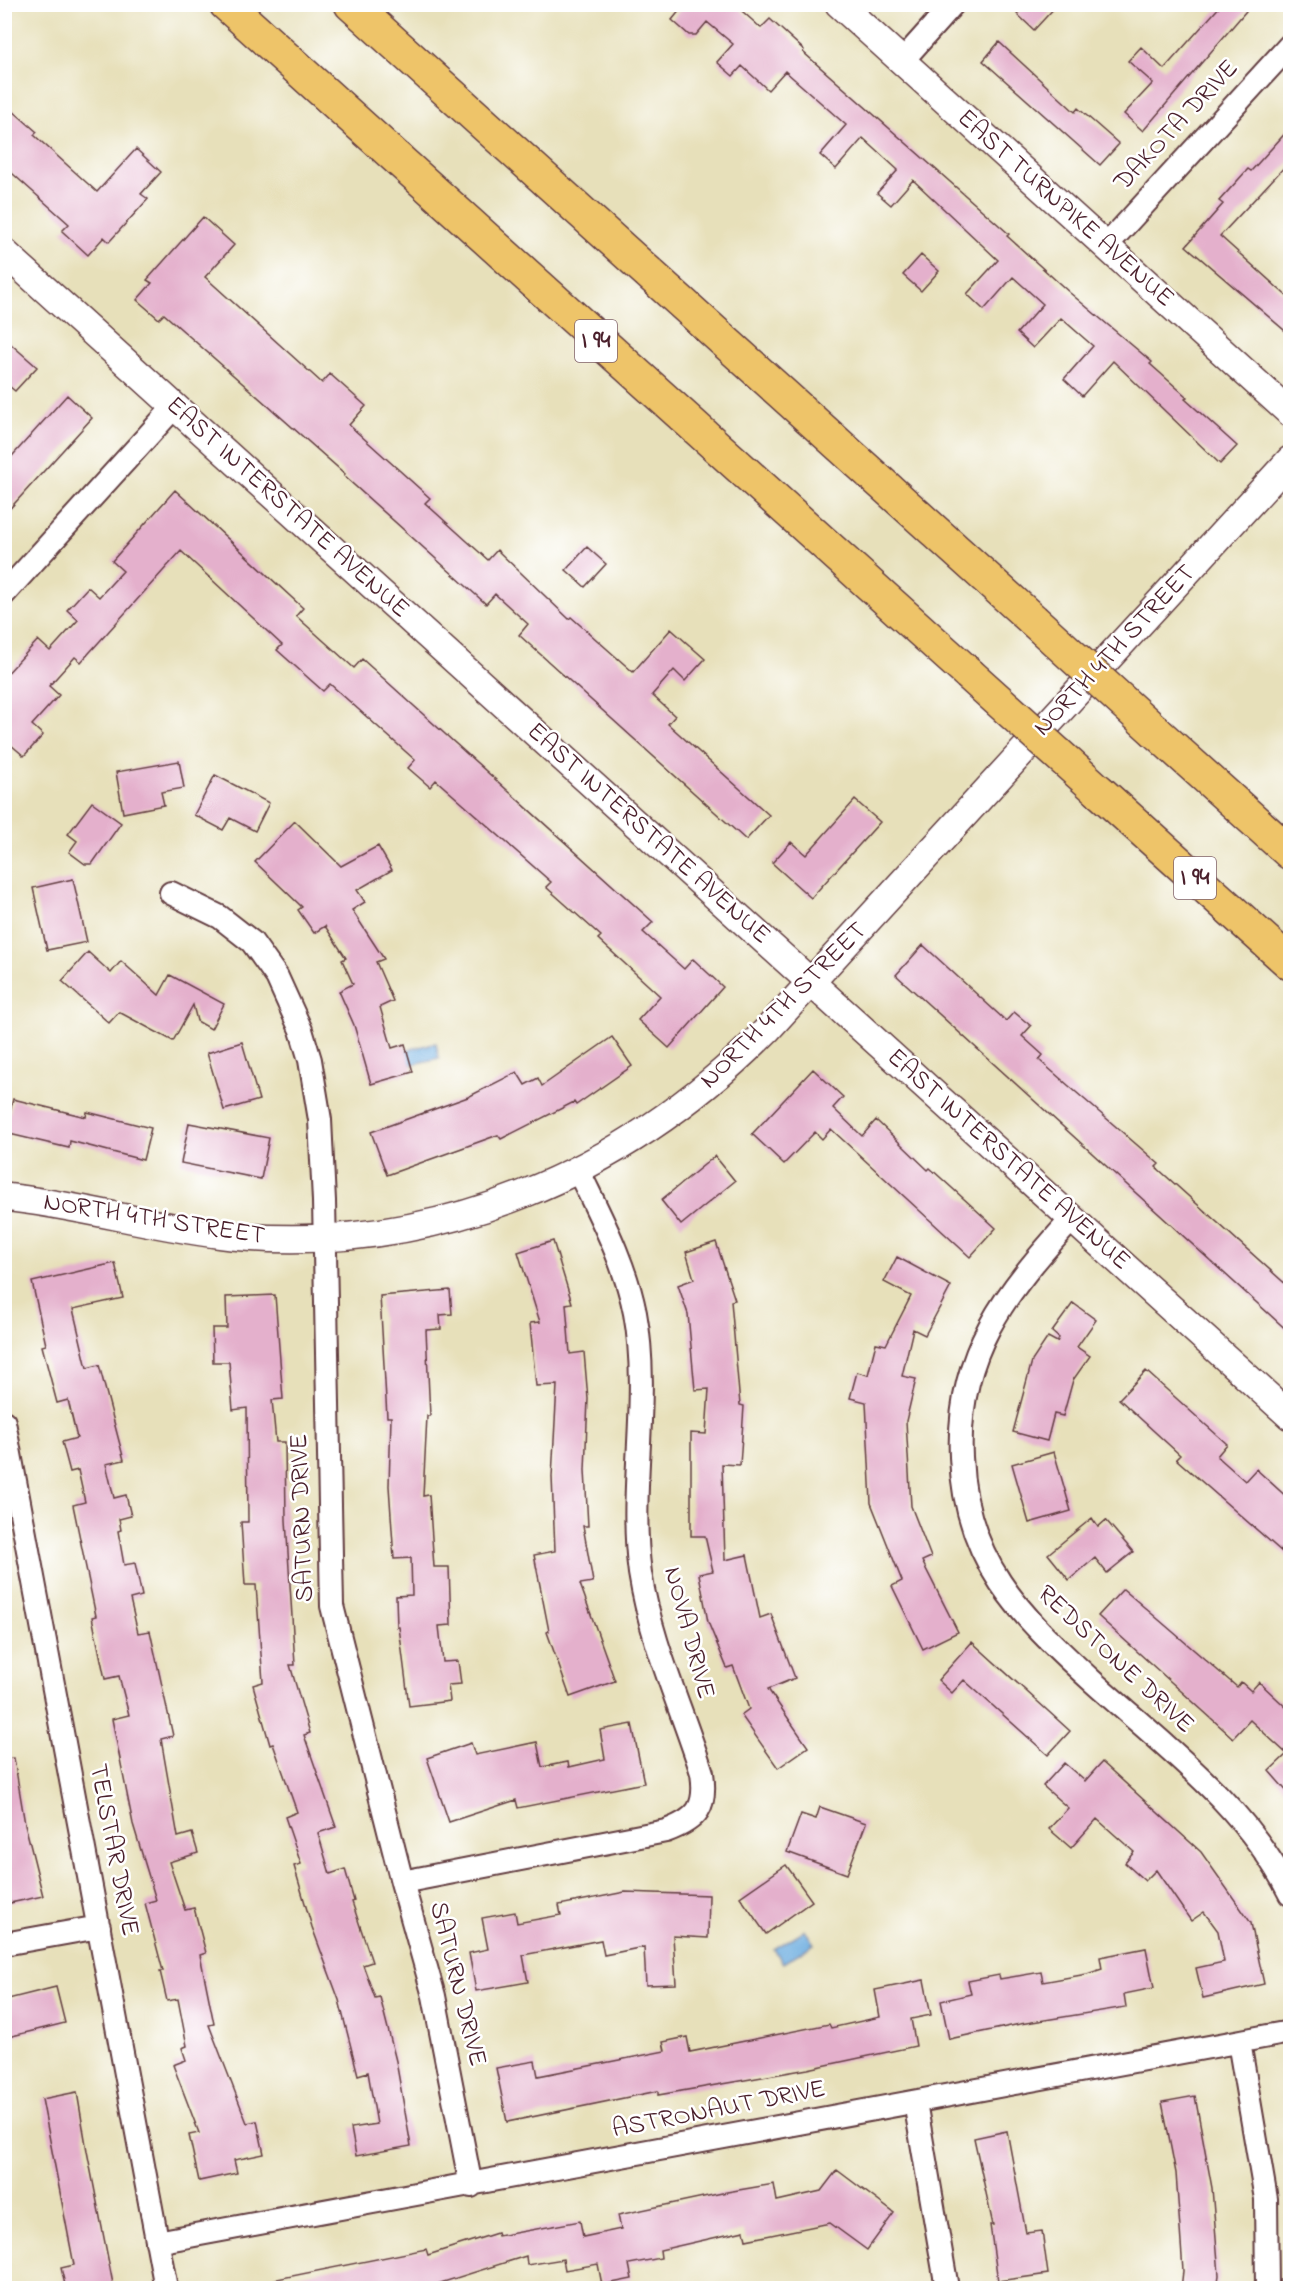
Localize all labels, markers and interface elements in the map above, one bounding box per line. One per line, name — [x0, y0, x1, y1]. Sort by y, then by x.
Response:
street label: DAKOTA DRIVE — [1105, 52, 1248, 201]
street label: EAST TURNPIKE AVENUE — [948, 101, 1182, 317]
road number: I 94 — [575, 320, 617, 362]
street label: EAST INTERSTATE AVENUE — [156, 388, 418, 628]
street label: NORTH 4TH STREET — [1025, 556, 1205, 746]
street label: EAST INTERSTATE AVENUE — [517, 714, 779, 954]
road number: I 94 — [1174, 857, 1216, 899]
street label: NORTH 4TH STREET — [692, 913, 877, 1098]
street label: EAST INTERSTATE AVENUE — [877, 1040, 1139, 1280]
street label: NORTH 4TH STREET — [41, 1184, 267, 1256]
street label: SATURN DRIVE — [281, 1433, 325, 1603]
street label: NOVA DRIVE — [652, 1563, 724, 1703]
street label: REDSTONE DRIVE — [1028, 1577, 1202, 1743]
street label: TELSTAR DRIVE — [78, 1761, 148, 1939]
street label: SATURN DRIVE — [418, 1898, 496, 2070]
street label: ASTRONAUT DRIVE — [609, 2071, 829, 2149]

